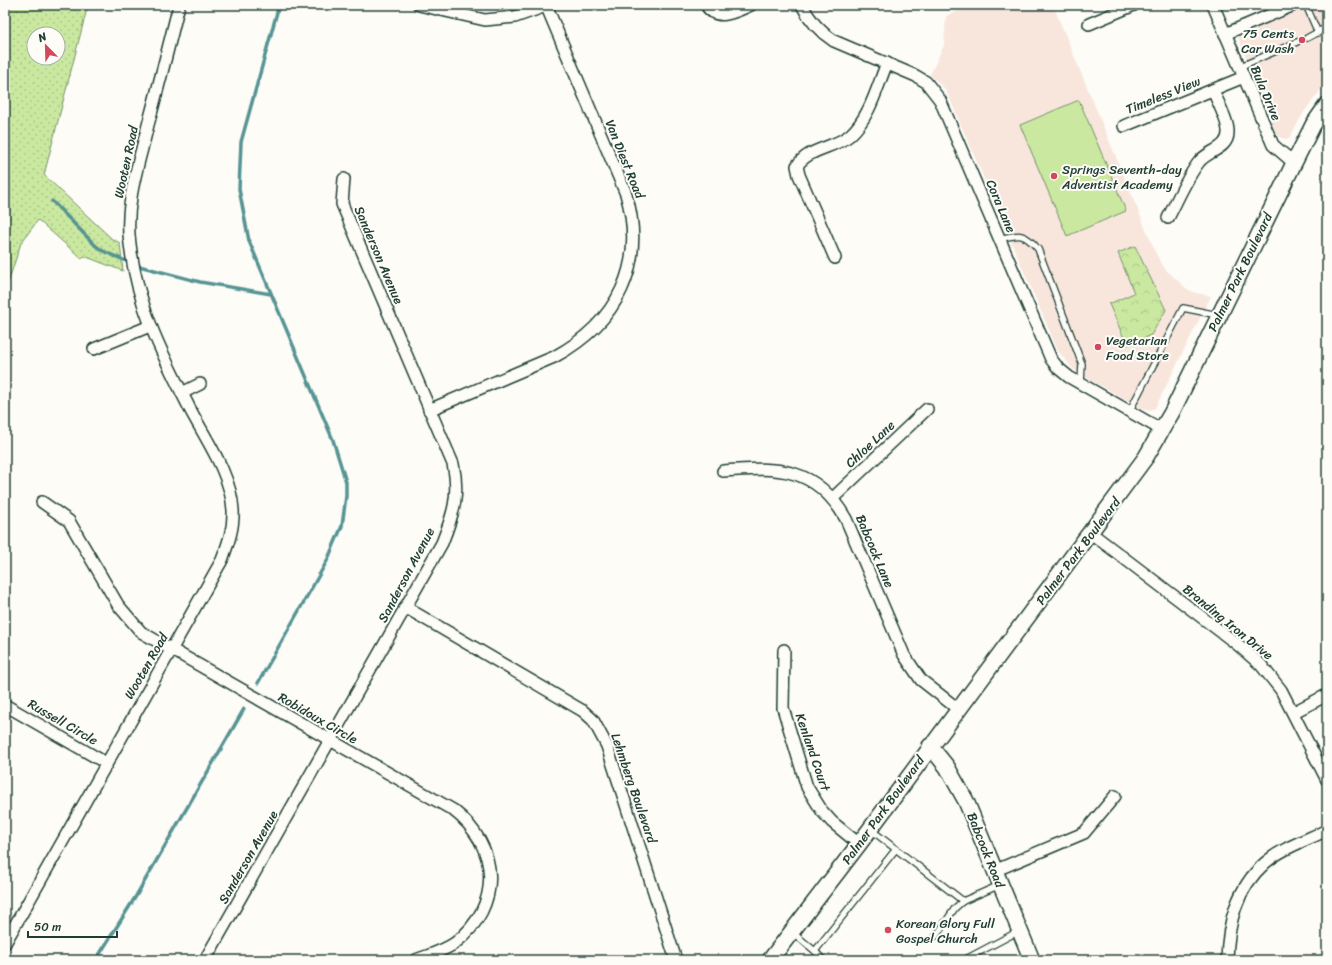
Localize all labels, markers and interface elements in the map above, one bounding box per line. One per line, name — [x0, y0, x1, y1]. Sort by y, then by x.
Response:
place label: 75 Cents Car Wash — [1241, 22, 1295, 60]
north arrow — [26, 26, 66, 66]
text: N — [34, 27, 50, 48]
marker: 75 Cents Car Wash — [1297, 35, 1307, 45]
street label: Bula Drive — [1244, 62, 1288, 125]
street label: Timeless View — [1122, 70, 1204, 120]
street label: Van Diest Road — [599, 116, 652, 203]
street label: Wooten Road — [107, 123, 145, 200]
place label: Springs Seventh-day Adventist Academy — [1061, 158, 1182, 196]
marker: Springs Seventh-day Adventist Academy — [1049, 171, 1059, 181]
street label: Cora Lane — [979, 176, 1023, 237]
street label: Sanderson Avenue — [348, 202, 410, 308]
street label: Palmer Park Boulevard — [1201, 207, 1279, 336]
place label: Vegetarian Food Store — [1106, 329, 1169, 367]
marker: Vegetarian Food Store — [1093, 342, 1103, 352]
street label: Chloe Lane — [840, 414, 901, 473]
street label: Palmer Park Boulevard — [1030, 491, 1127, 610]
street label: Babcock Lane — [849, 511, 901, 592]
street label: Sanderson Avenue — [371, 523, 441, 627]
street label: Branding Iron Drive — [1178, 578, 1279, 666]
street label: Wooten Road — [118, 627, 175, 704]
street label: Robidoux Circle — [274, 686, 362, 750]
street label: Russell Circle — [23, 692, 103, 752]
street label: Kenland Court — [789, 710, 837, 795]
street label: Lehmberg Boulevard — [604, 730, 664, 847]
street label: Palmer Park Boulevard — [835, 750, 931, 869]
street label: Sanderson Avenue — [212, 806, 284, 908]
street label: Babcock Road — [960, 809, 1012, 892]
place label: Korean Glory Full Gospel Church — [896, 912, 995, 950]
scale bar — [28, 913, 117, 939]
text: 50 m — [34, 916, 61, 938]
marker: Korean Glory Full Gospel Church — [883, 925, 893, 935]

